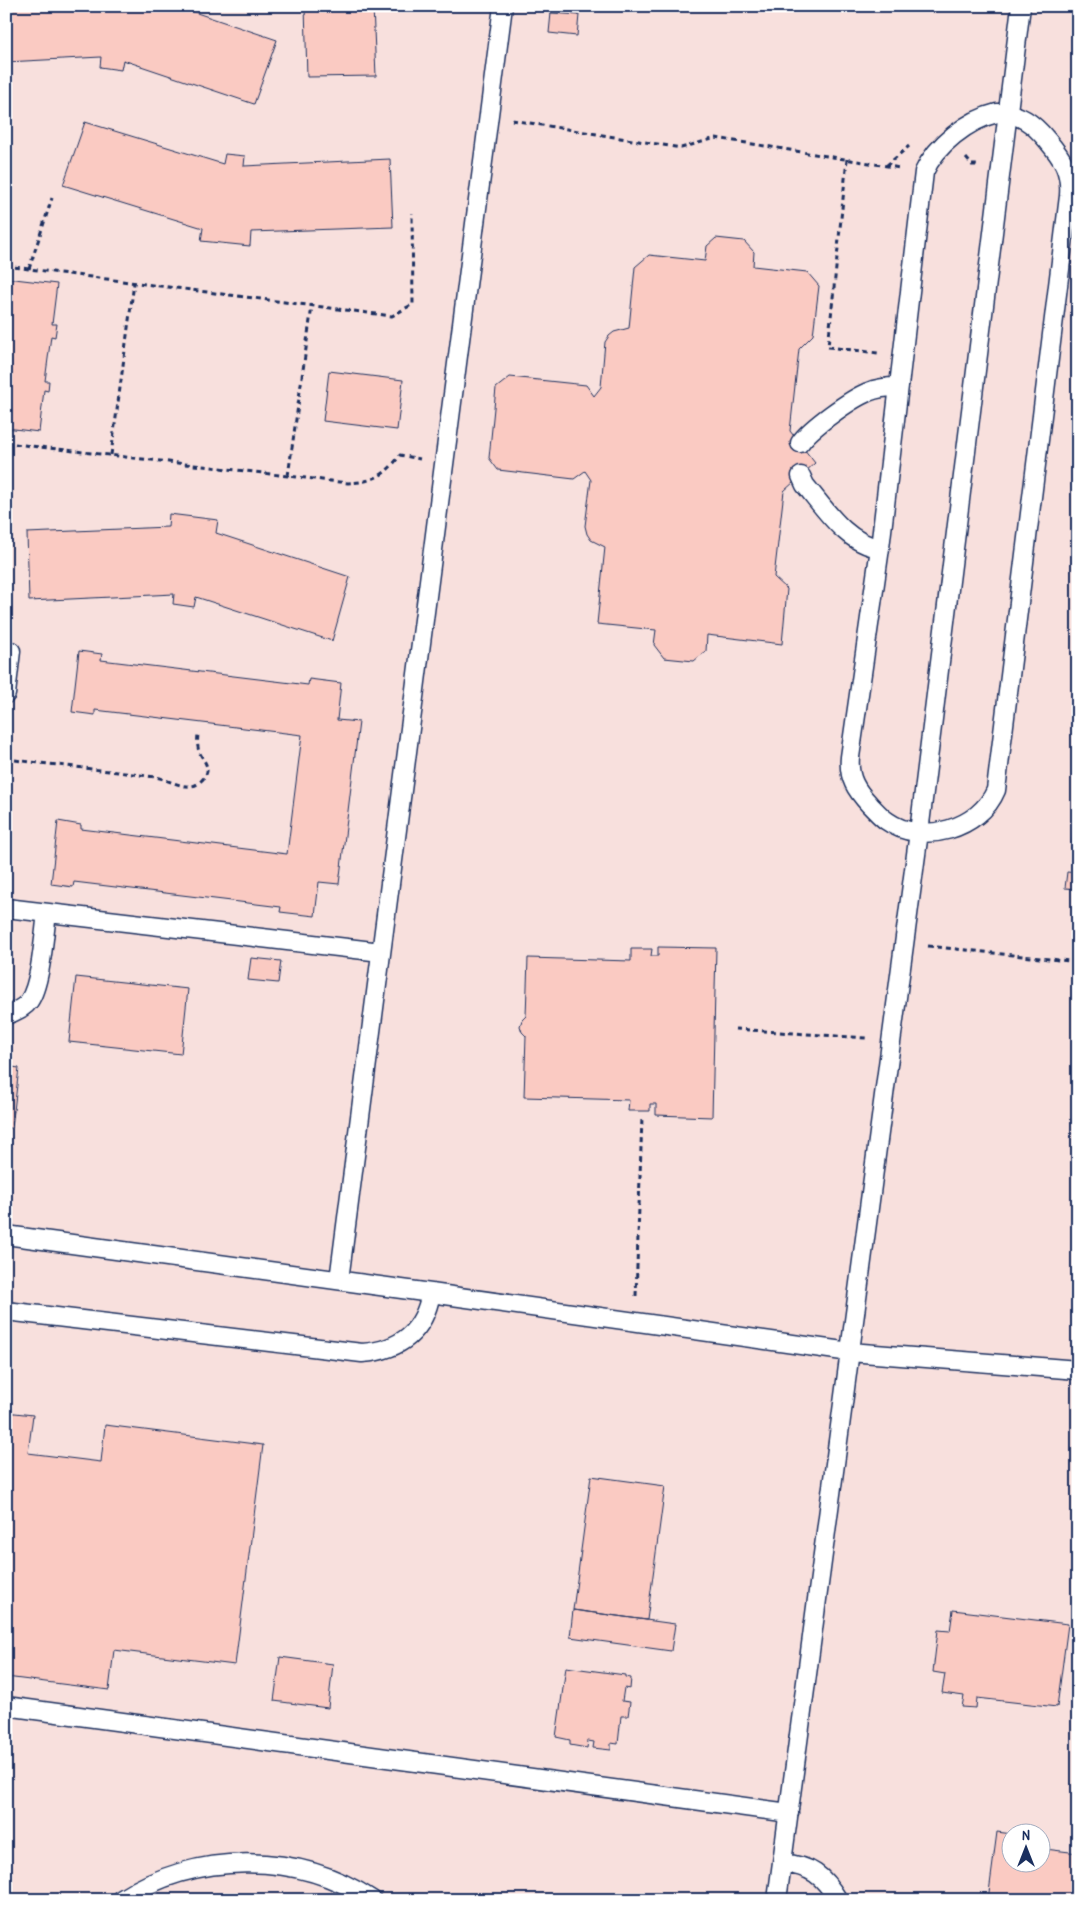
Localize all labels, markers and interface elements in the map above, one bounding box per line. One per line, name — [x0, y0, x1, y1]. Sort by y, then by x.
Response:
north arrow — [1002, 1824, 1052, 1874]
text: N — [1022, 1825, 1030, 1844]

